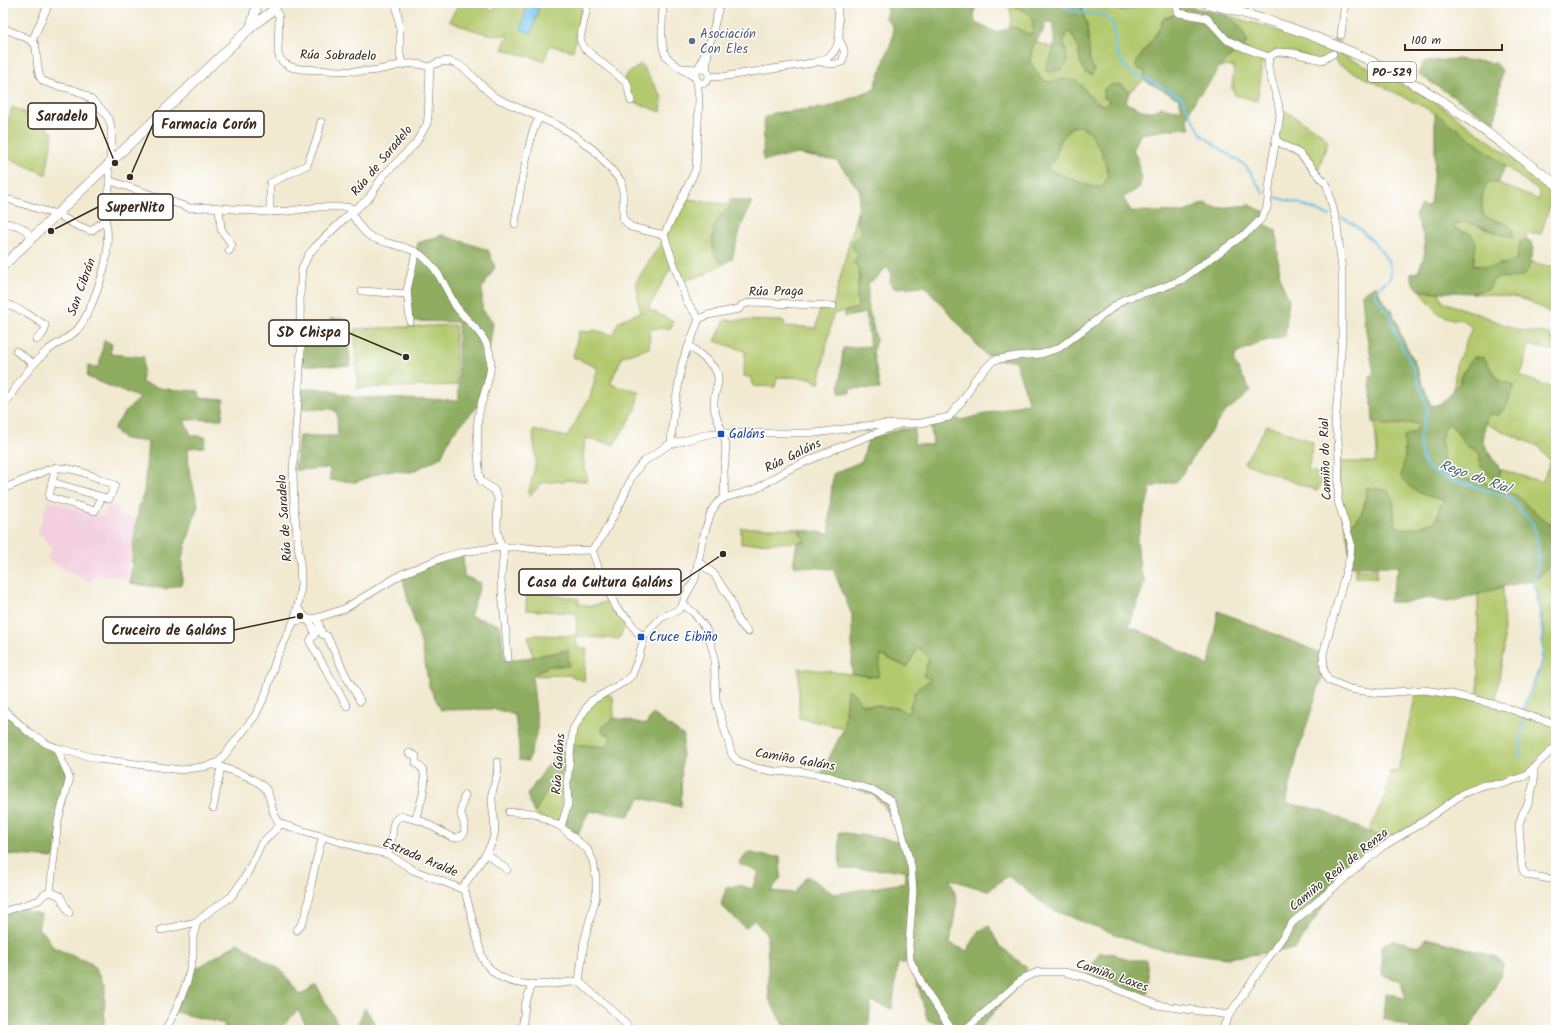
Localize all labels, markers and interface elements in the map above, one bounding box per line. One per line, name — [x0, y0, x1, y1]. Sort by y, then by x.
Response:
place label: Asociación Con Eles — [700, 24, 756, 60]
scale bar — [1405, 26, 1502, 52]
text: 100 m — [1411, 31, 1442, 50]
marker: Asociación Con Eles — [687, 36, 697, 46]
street label: Rúa Sobradelo — [300, 45, 377, 67]
road number: PO-529 — [1368, 62, 1416, 82]
callout: Saradelo — [28, 103, 96, 129]
text: Saradelo — [36, 106, 88, 128]
callout: Farmacia Corón — [153, 111, 264, 137]
text: Farmacia Corón — [161, 114, 257, 136]
street label: Rúa de Saradelo — [346, 121, 418, 201]
callout: SuperNito — [98, 194, 173, 220]
text: SuperNito — [105, 197, 165, 219]
street label: San Cibrán — [62, 255, 102, 319]
street label: Rúa Praga — [748, 281, 804, 303]
callout: SD Chispa — [269, 320, 349, 346]
text: SD Chispa — [277, 322, 341, 344]
street label: Camiño do Rial — [1314, 417, 1338, 501]
place label: Galáns — [729, 424, 765, 445]
marker: Galáns — [716, 429, 726, 439]
street label: Rúa Galáns — [761, 433, 825, 479]
water label: Rego do Rial — [1437, 454, 1516, 501]
street label: Rúa de Saradelo — [271, 474, 299, 562]
callout: Casa da Cultura Galáns — [519, 569, 681, 595]
text: Casa da Cultura Galáns — [527, 572, 673, 594]
callout: Cruceiro de Galáns — [103, 617, 234, 643]
text: Cruceiro de Galáns — [111, 620, 227, 642]
place label: Cruce Eibiño — [649, 627, 718, 648]
marker: Cruce Eibiño — [636, 632, 646, 642]
street label: Rúa Galáns — [546, 732, 572, 795]
street label: Camiño Galáns — [753, 743, 837, 777]
street label: Camiño Real de Renza — [1285, 823, 1393, 917]
street label: Estrada Aralde — [379, 833, 461, 883]
street label: Camiño Laxes — [1073, 954, 1152, 998]

